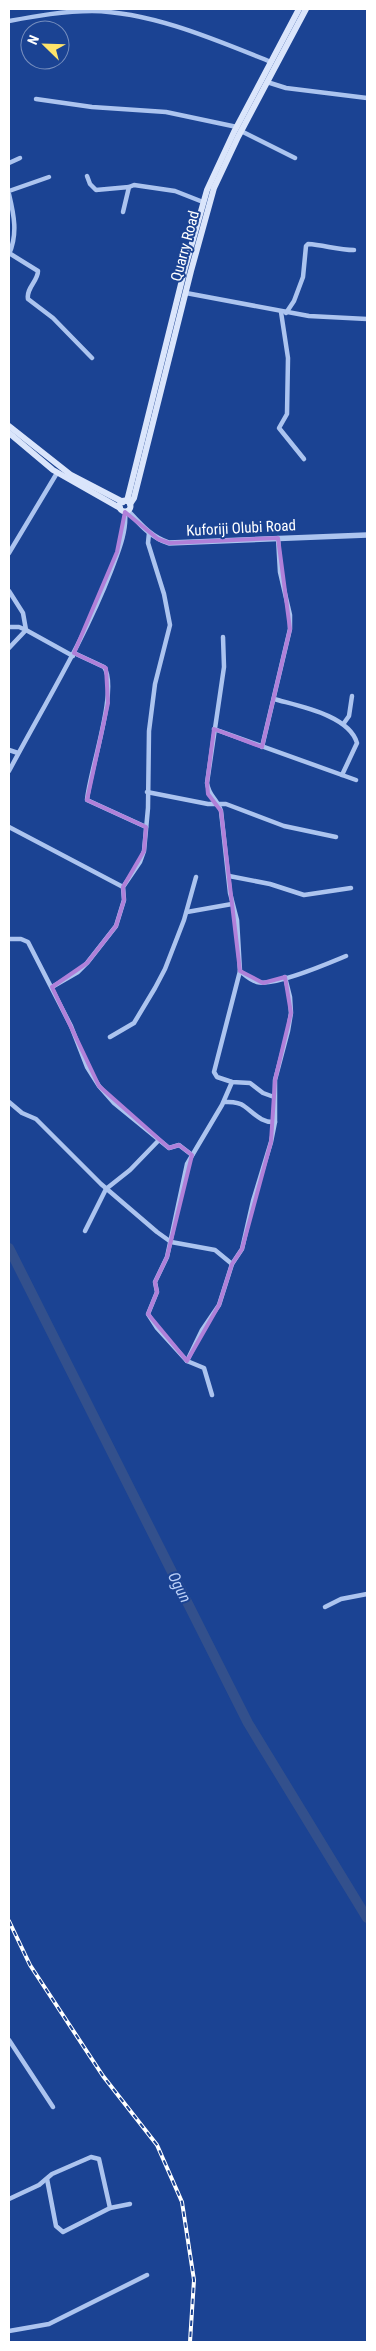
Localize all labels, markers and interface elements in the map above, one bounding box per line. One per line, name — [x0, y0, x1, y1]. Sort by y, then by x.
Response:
north arrow — [20, 20, 70, 70]
text: N — [24, 33, 42, 47]
street label: Quarry Road — [167, 209, 203, 283]
street label: Kuforiji Olubi Road — [186, 516, 296, 540]
water label: Ogun — [164, 1569, 195, 1606]

